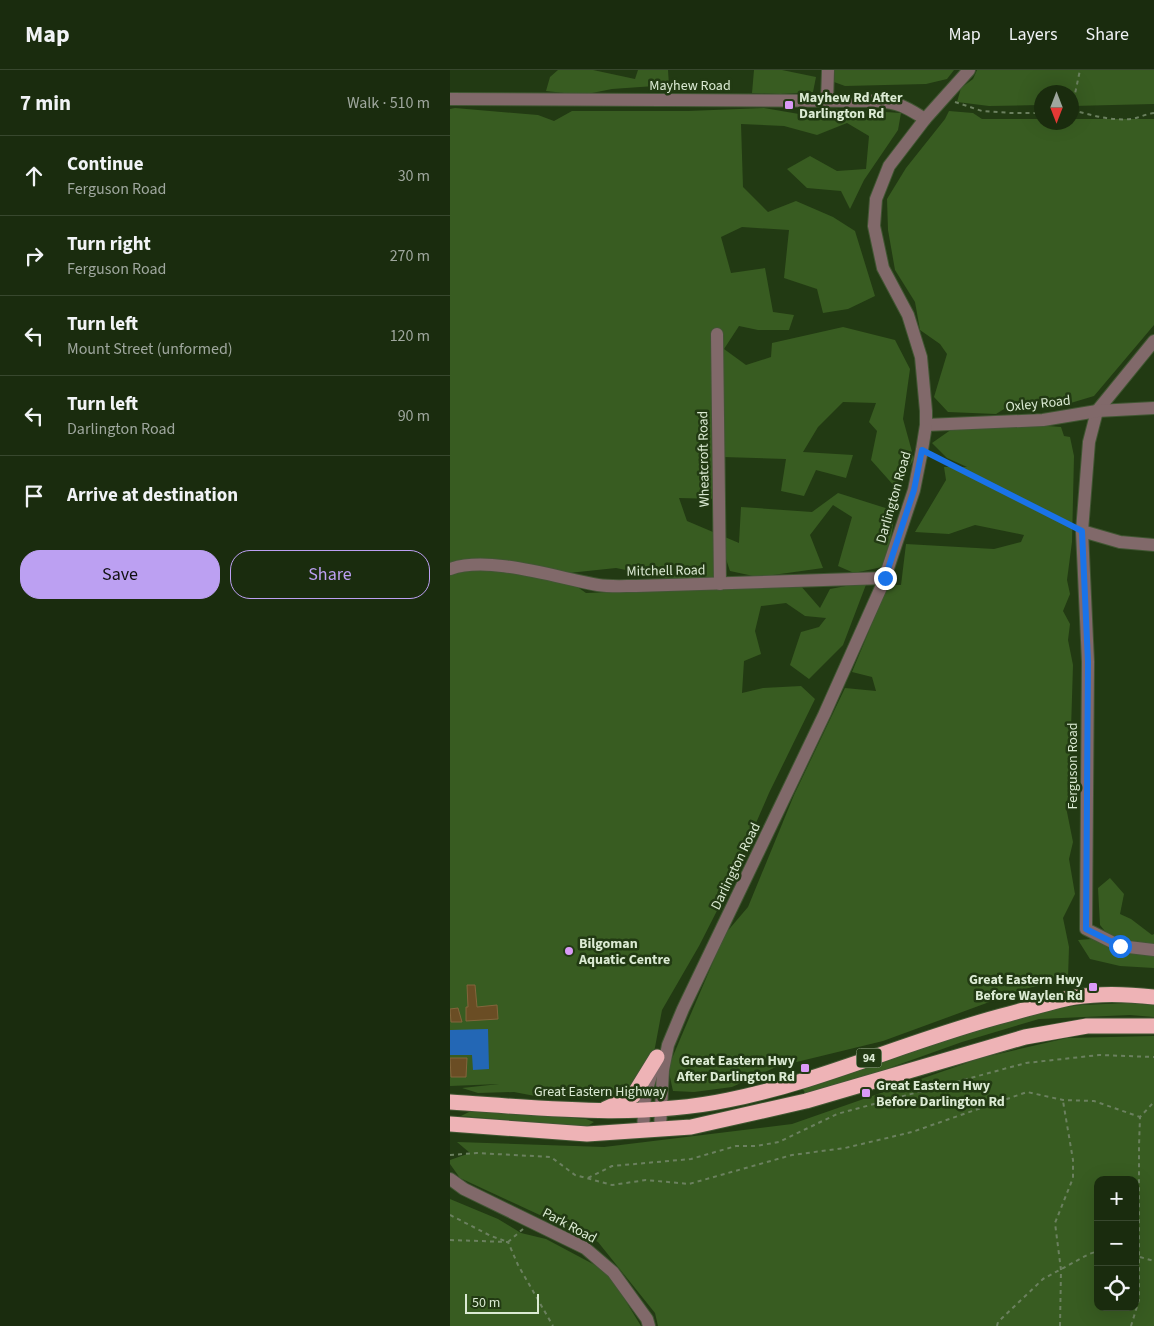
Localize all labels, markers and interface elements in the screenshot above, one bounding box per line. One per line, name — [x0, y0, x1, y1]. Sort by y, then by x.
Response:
text: Map — [25, 17, 70, 52]
text: Map — [949, 22, 981, 47]
text: Layers — [1009, 22, 1058, 47]
text: Share — [1086, 22, 1129, 47]
street label: Mayhew Road — [649, 76, 731, 96]
north arrow — [1034, 85, 1079, 130]
text: 7 min — [20, 88, 71, 118]
place label: Mayhew Rd After Darlington Rd — [799, 88, 903, 124]
text: Walk · 510 m — [347, 92, 430, 114]
marker: Mayhew Rd After Darlington Rd — [783, 99, 795, 111]
text: Continue — [67, 151, 144, 178]
icon: ahead — [20, 162, 48, 190]
text: 30 m — [398, 165, 430, 187]
text: Ferguson Road — [67, 178, 166, 200]
text: Turn right — [67, 231, 151, 258]
icon: right — [20, 242, 48, 270]
text: 270 m — [390, 245, 430, 267]
text: Ferguson Road — [67, 258, 166, 280]
text: Turn left — [67, 311, 138, 338]
icon: left — [20, 322, 48, 350]
text: 120 m — [390, 325, 430, 347]
text: Mount Street (unformed) — [67, 338, 233, 360]
text: Turn left — [67, 391, 138, 418]
street label: Oxley Road — [1005, 391, 1072, 417]
icon: left — [20, 402, 48, 430]
text: 90 m — [398, 405, 430, 427]
street label: Wheatcroft Road — [693, 411, 715, 507]
text: Darlington Road — [67, 418, 175, 440]
street label: Darlington Road — [871, 449, 917, 546]
icon: arrive — [20, 482, 48, 510]
text: Arrive at destination — [67, 482, 238, 509]
button: Save — [20, 550, 220, 599]
button: Share — [230, 550, 430, 599]
street label: Mitchell Road — [626, 560, 706, 582]
route end — [874, 567, 897, 590]
street label: Ferguson Road — [1063, 722, 1083, 810]
street label: Darlington Road — [706, 819, 766, 913]
place label: Bilgoman Aquatic Centre — [578, 934, 670, 970]
route start — [1109, 935, 1132, 958]
marker: Bilgoman Aquatic Centre — [563, 945, 575, 957]
place label: Great Eastern Hwy Before Waylen Rd — [969, 970, 1084, 1006]
marker: Great Eastern Hwy Before Waylen Rd — [1087, 981, 1099, 993]
road number: 94 — [856, 1048, 882, 1068]
place label: Great Eastern Hwy After Darlington Rd — [676, 1051, 796, 1087]
marker: Great Eastern Hwy After Darlington Rd — [799, 1062, 811, 1074]
place label: Great Eastern Hwy Before Darlington Rd — [876, 1076, 1005, 1112]
street label: Great Eastern Highway — [534, 1082, 667, 1102]
marker: Great Eastern Hwy Before Darlington Rd — [860, 1087, 872, 1099]
map controls — [1094, 1176, 1139, 1311]
button: + — [1094, 1176, 1139, 1221]
street label: Park Road — [539, 1203, 600, 1249]
button: − — [1094, 1221, 1139, 1266]
button: locate — [1094, 1266, 1139, 1311]
scale bar — [465, 1291, 539, 1314]
text: 50 m — [472, 1293, 500, 1313]

